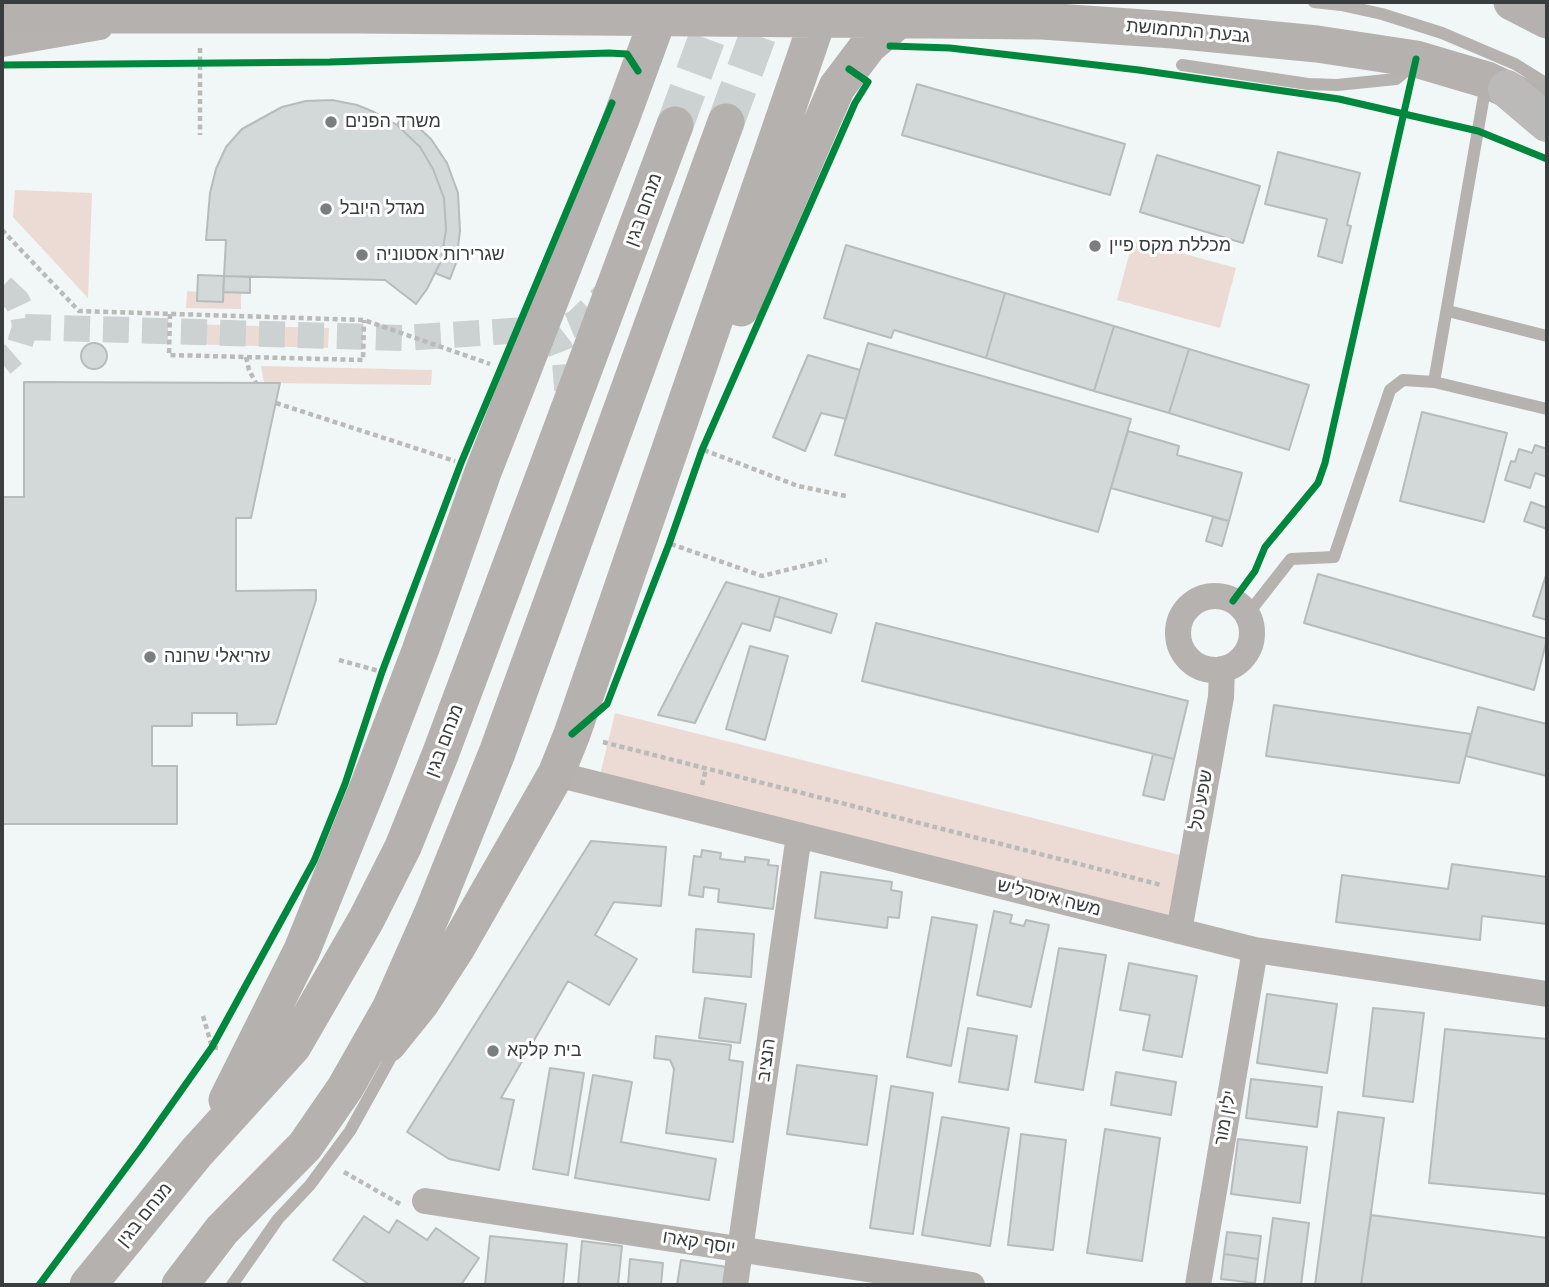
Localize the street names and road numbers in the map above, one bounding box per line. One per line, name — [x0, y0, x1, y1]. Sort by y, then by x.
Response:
street label: גבעת התחמושת — [1125, 16, 1251, 48]
street label: מנחם בגין — [621, 171, 667, 249]
street label: מנחם בגין — [421, 702, 469, 780]
street label: שפע טל — [1186, 768, 1218, 832]
street label: משה איסרליש — [995, 875, 1103, 921]
street label: הנציב — [753, 1037, 781, 1083]
street label: ילין מור — [1211, 1089, 1241, 1147]
street label: מנחם בגין — [113, 1179, 177, 1251]
street label: יוסף קארו — [661, 1227, 737, 1259]

